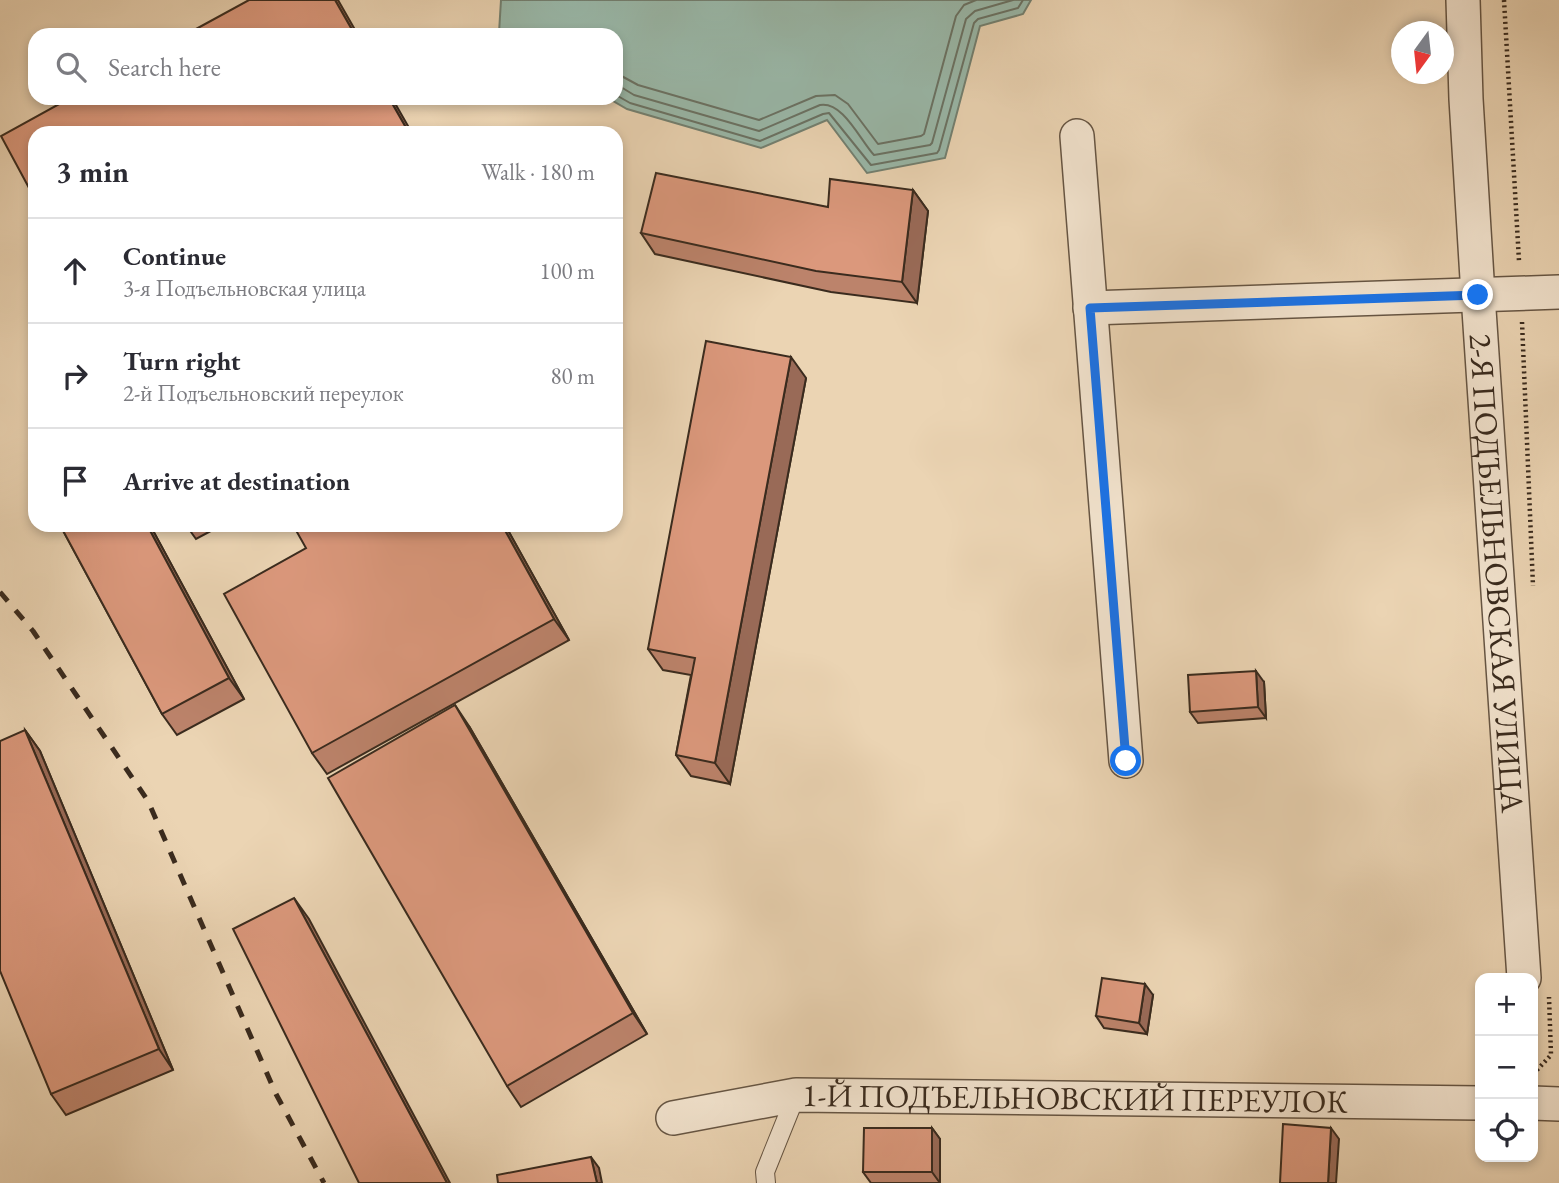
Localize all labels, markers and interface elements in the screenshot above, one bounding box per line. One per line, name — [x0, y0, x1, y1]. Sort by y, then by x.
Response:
north arrow — [1391, 21, 1454, 84]
search box — [28, 28, 623, 105]
icon: search — [52, 48, 90, 86]
text: Search here — [108, 50, 221, 84]
text: 3 min — [56, 152, 129, 191]
text: Walk · 180 m — [481, 157, 595, 187]
text: Continue — [123, 239, 226, 273]
icon: ahead — [56, 252, 94, 290]
text: 100 m — [539, 256, 595, 286]
text: 3-я Подъельновская улица — [123, 273, 366, 303]
route end — [1462, 279, 1493, 310]
street label: 2-Я ПОДЪЕЛЬНОВСКАЯ УЛИЦА — [1460, 332, 1534, 815]
text: Turn right — [123, 344, 241, 378]
icon: right — [56, 357, 94, 395]
text: 80 m — [550, 361, 595, 391]
text: 2-й Подъельновский переулок — [123, 378, 404, 408]
icon: arrive — [56, 462, 94, 500]
text: Arrive at destination — [123, 464, 350, 498]
route start — [1110, 745, 1141, 776]
map controls — [1475, 973, 1538, 1162]
button: + — [1475, 973, 1538, 1036]
button: − — [1475, 1036, 1538, 1099]
street label: 1-Й ПОДЪЕЛЬНОВСКИЙ ПЕРЕУЛОК — [802, 1074, 1349, 1122]
button: locate — [1475, 1099, 1538, 1162]

